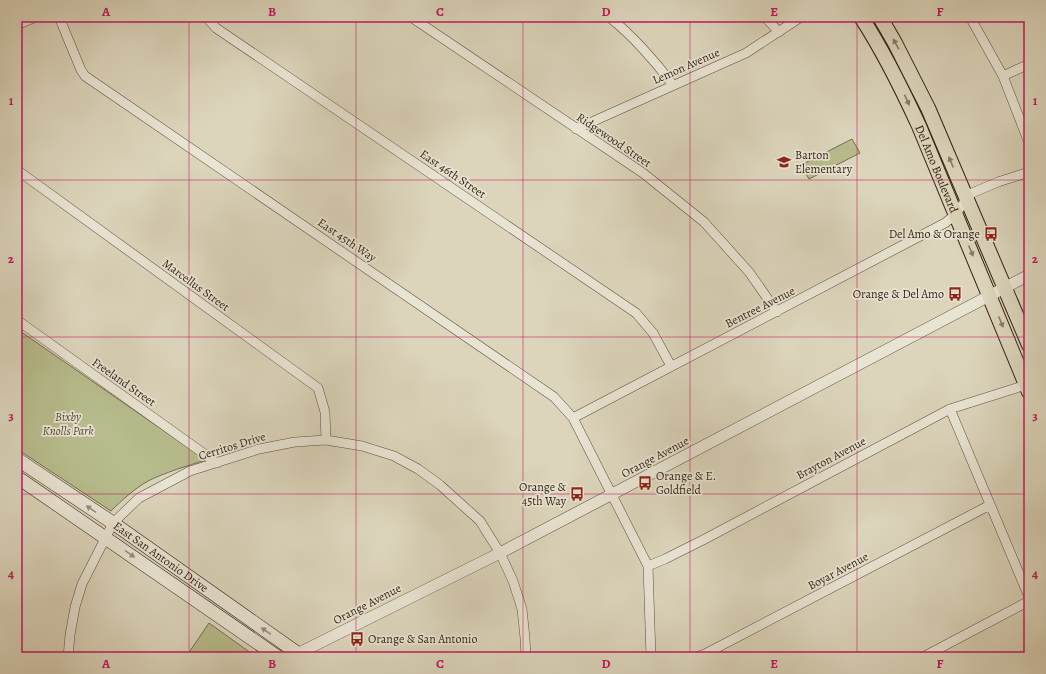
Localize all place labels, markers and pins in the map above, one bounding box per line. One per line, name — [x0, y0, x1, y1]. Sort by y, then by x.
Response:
place label: Barton Elementary — [795, 147, 853, 177]
school or university icon: Barton Elementary — [776, 154, 792, 170]
place label: Del Amo & Orange — [889, 226, 980, 242]
bus stop icon: Del Amo & Orange — [983, 226, 999, 242]
place label: Orange & Del Amo — [853, 286, 944, 302]
bus stop icon: Orange & Del Amo — [947, 286, 963, 302]
place label: Orange & E. Goldfield — [656, 468, 716, 498]
bus stop icon: Orange & E. Goldfield — [637, 475, 653, 491]
place label: Orange & 45th Way — [519, 479, 567, 509]
bus stop icon: Orange & 45th Way — [569, 486, 585, 502]
bus stop icon: Orange & San Antonio — [349, 631, 365, 647]
place label: Orange & San Antonio — [368, 631, 477, 647]

